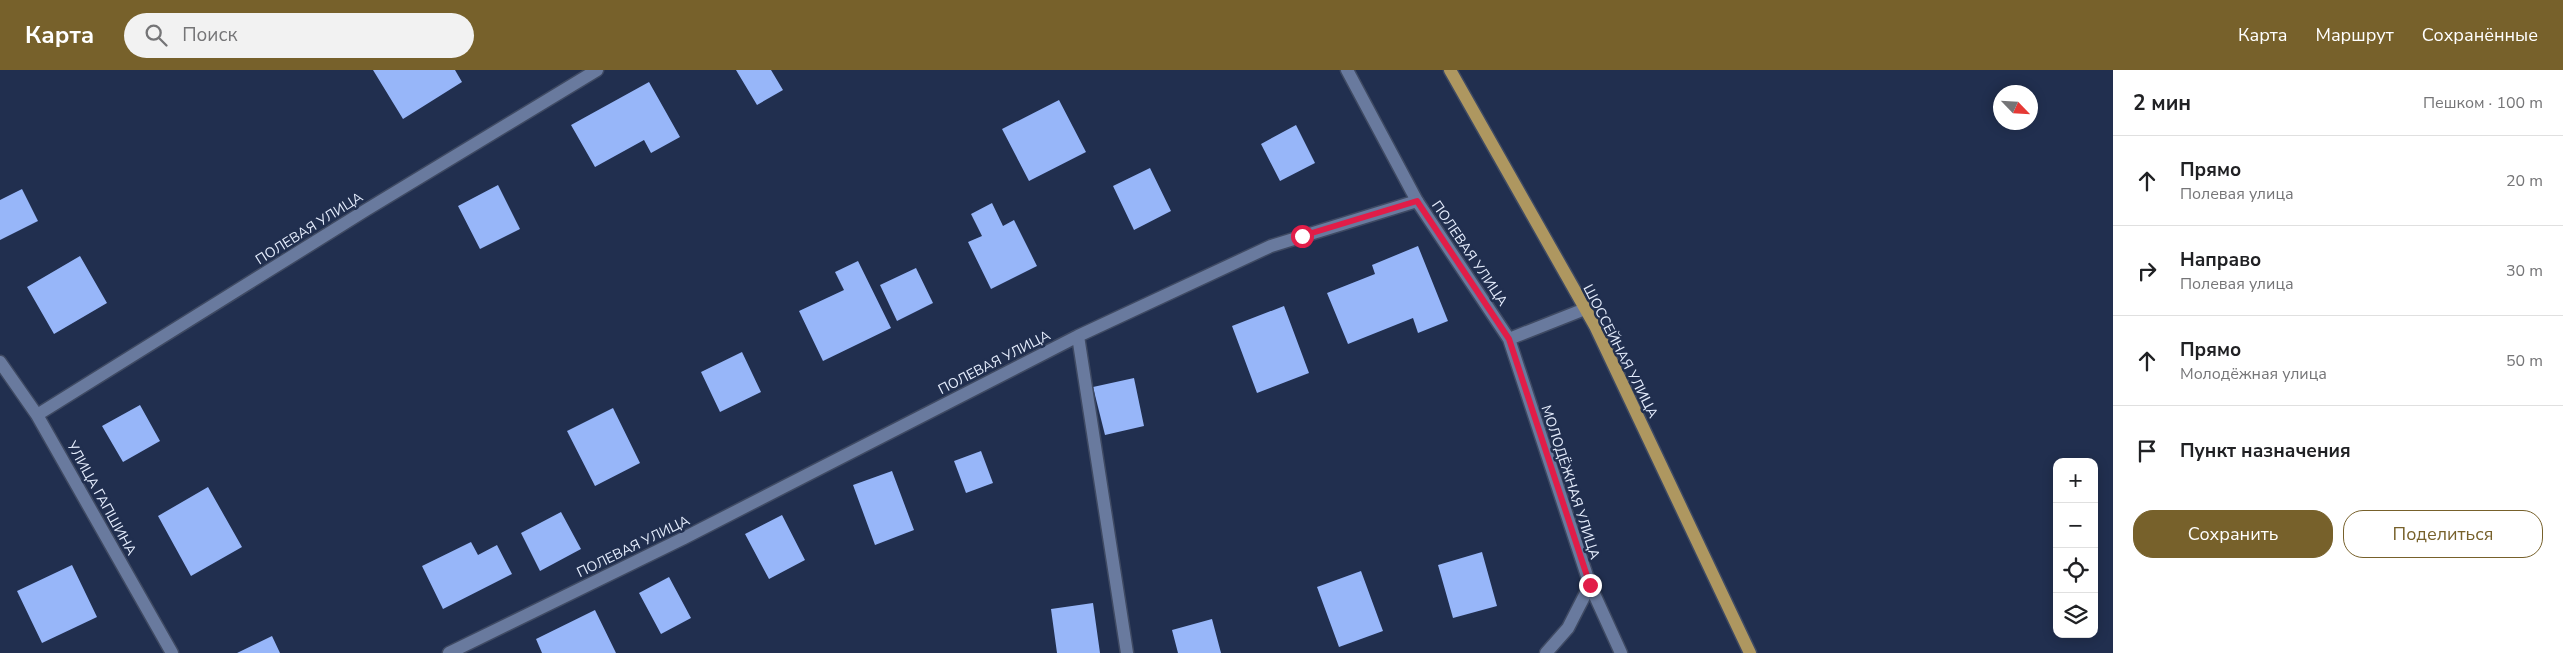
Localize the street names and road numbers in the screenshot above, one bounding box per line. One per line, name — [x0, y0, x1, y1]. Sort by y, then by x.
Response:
street label: ПОЛЕВАЯ УЛИЦА — [252, 188, 367, 269]
street label: ПОЛЕВАЯ УЛИЦА — [1427, 197, 1512, 310]
street label: ШОССЕЙНАЯ УЛИЦА — [1579, 281, 1663, 421]
street label: ПОЛЕВАЯ УЛИЦА — [935, 326, 1054, 399]
street label: МОЛОДЁЖНАЯ УЛИЦА — [1537, 403, 1604, 562]
street label: УЛИЦА ГАПШИНА — [62, 437, 141, 559]
street label: ПОЛЕВАЯ УЛИЦА — [574, 511, 693, 582]

